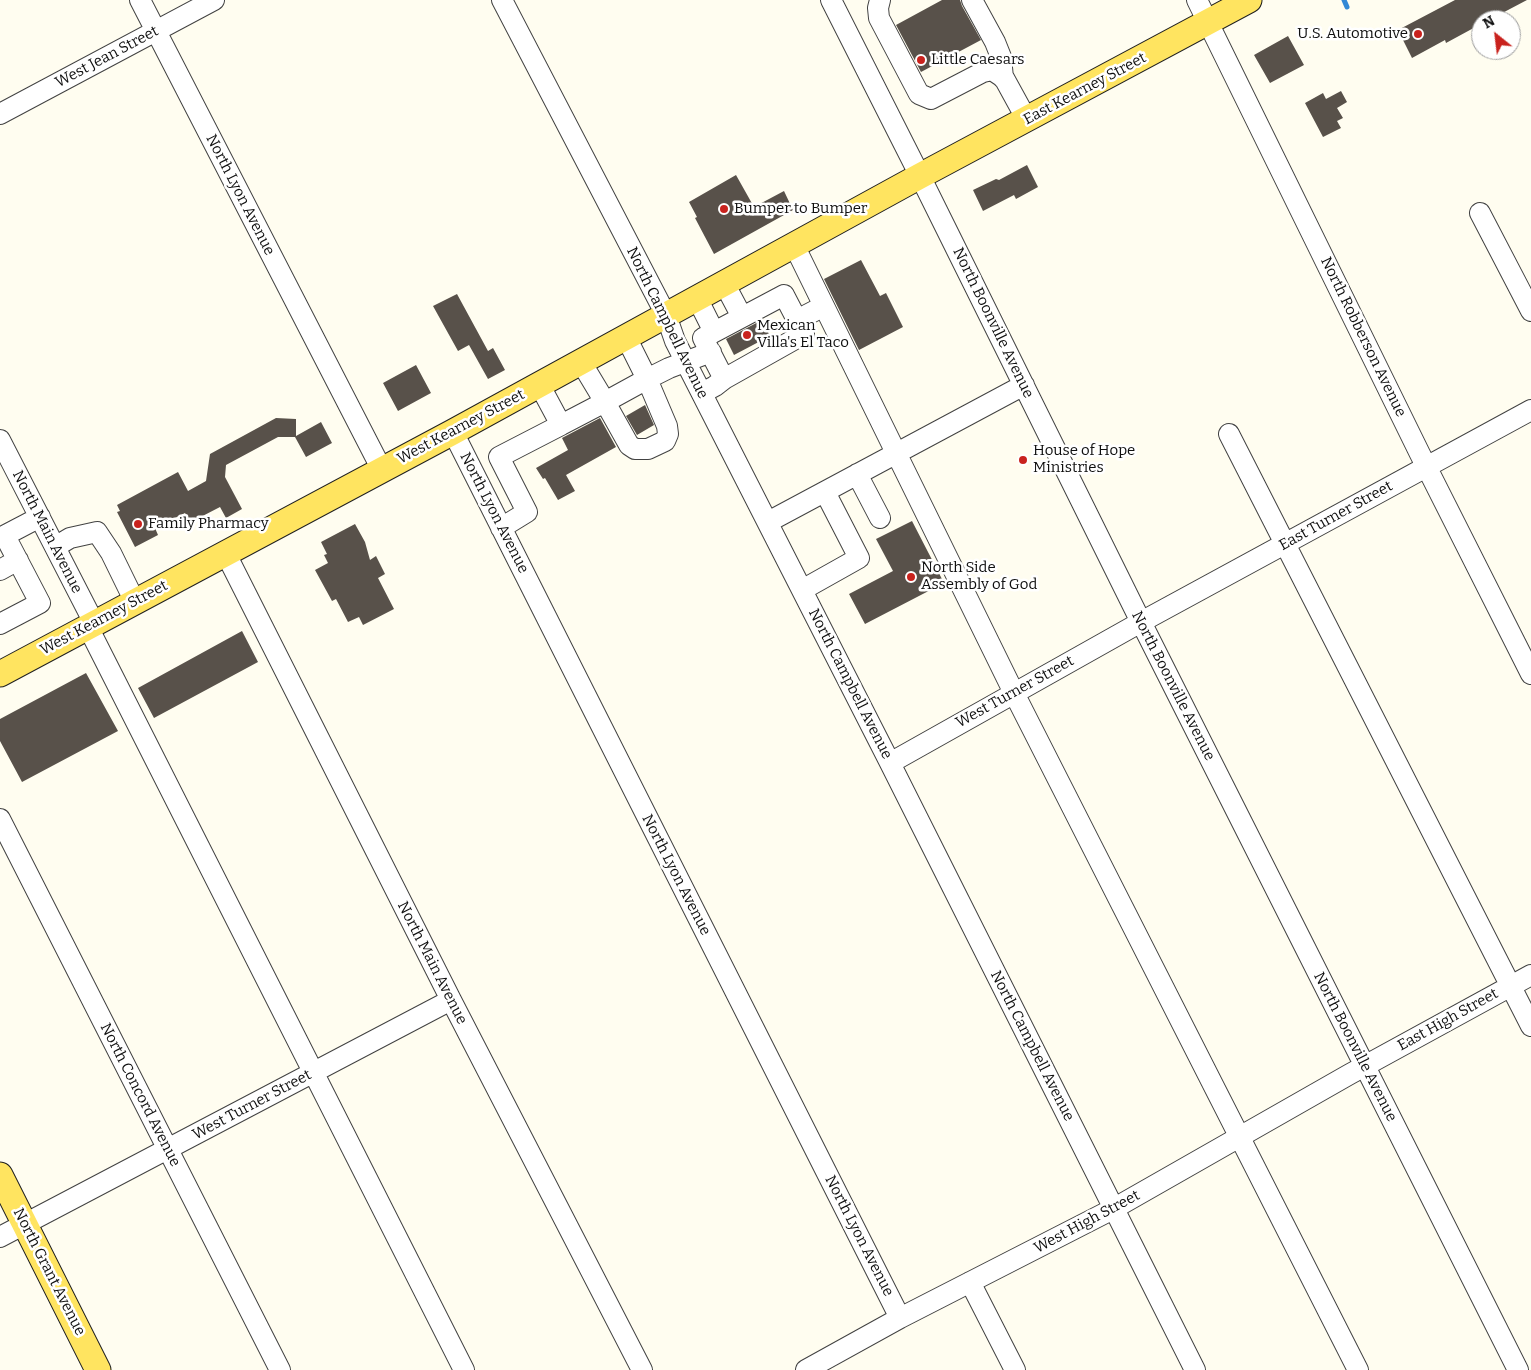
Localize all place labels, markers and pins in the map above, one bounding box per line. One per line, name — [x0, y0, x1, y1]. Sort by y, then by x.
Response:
place label: U.S. Automotive — [1297, 25, 1408, 43]
marker: U.S. Automotive — [1412, 28, 1424, 40]
place label: Little Caesars — [931, 51, 1024, 69]
marker: Little Caesars — [915, 54, 927, 66]
place label: Bumper to Bumper — [734, 200, 867, 218]
marker: Bumper to Bumper — [718, 203, 730, 215]
place label: Mexican Villa's El Taco — [757, 317, 849, 352]
marker: Mexican Villa's El Taco — [741, 329, 753, 341]
place label: House of Hope Ministries — [1033, 442, 1135, 477]
marker: House of Hope Ministries — [1017, 454, 1029, 466]
place label: Family Pharmacy — [148, 515, 269, 533]
marker: Family Pharmacy — [132, 518, 144, 530]
place label: North Side Assembly of God — [921, 559, 1037, 594]
marker: North Side Assembly of God — [905, 571, 917, 583]

